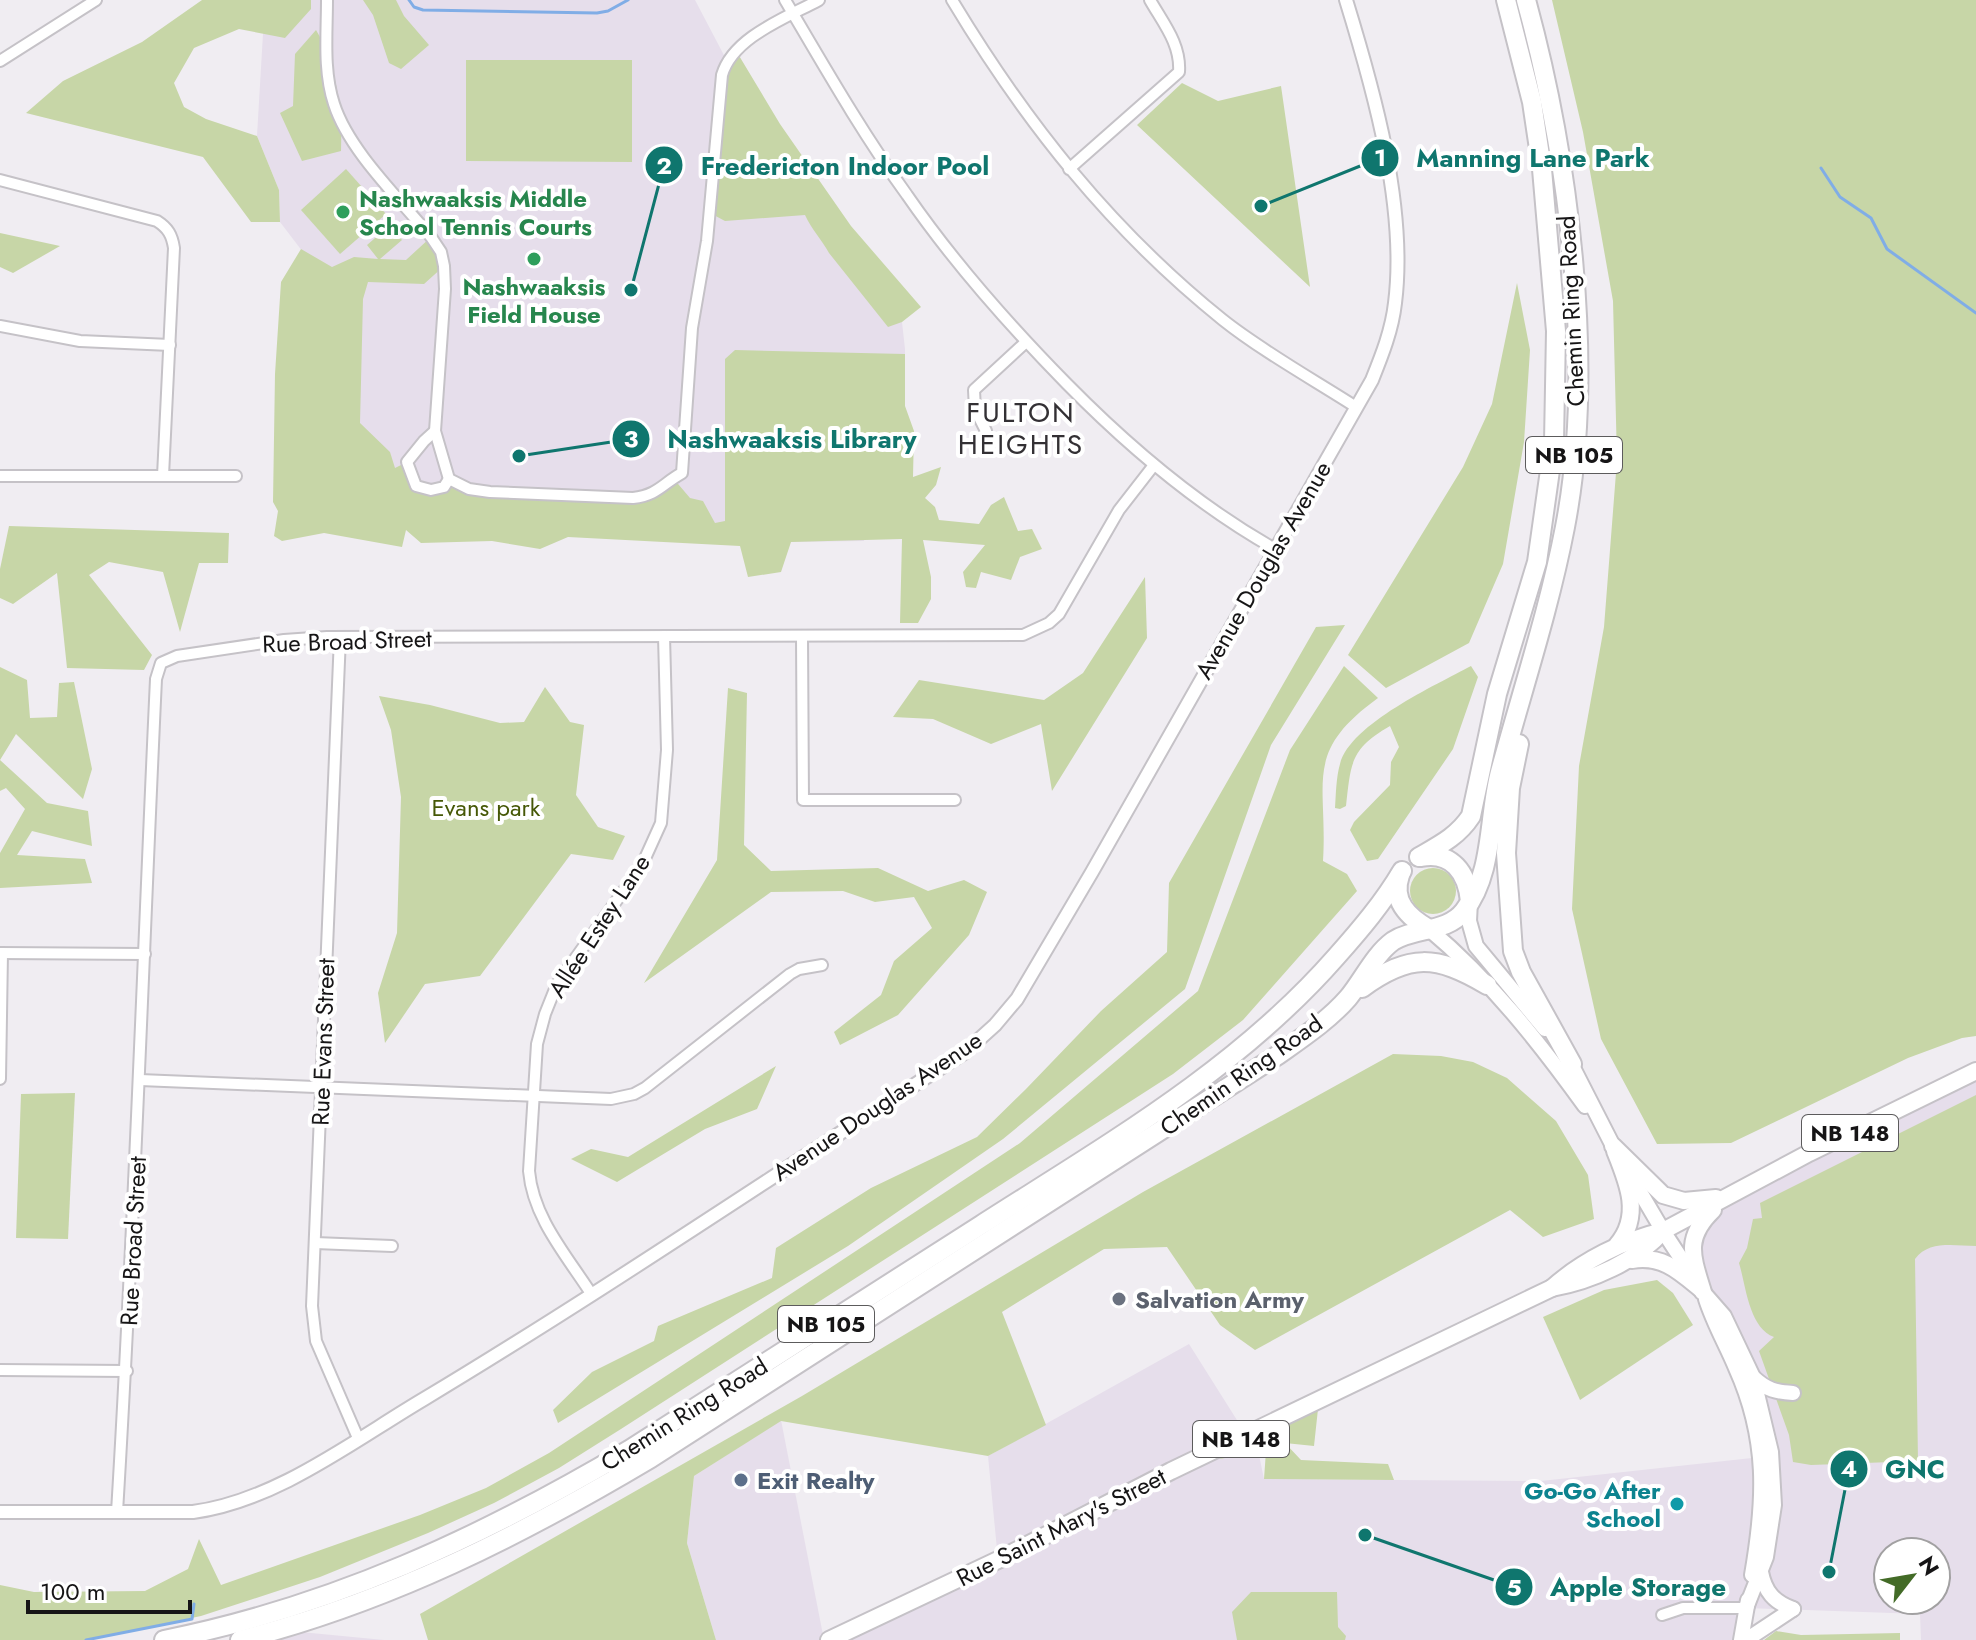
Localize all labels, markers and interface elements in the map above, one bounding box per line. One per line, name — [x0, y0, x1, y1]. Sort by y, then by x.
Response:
callout: Manning Lane Park — [1360, 133, 1665, 183]
text: Manning Lane Park — [1416, 139, 1650, 177]
callout: Fredericton Indoor Pool — [644, 140, 1005, 190]
text: 1 — [1374, 140, 1386, 175]
text: Fredericton Indoor Pool — [701, 147, 989, 185]
text: 2 — [656, 148, 672, 183]
place label: Nashwaaksis Middle School Tennis Courts — [359, 181, 592, 244]
marker: Nashwaaksis Middle School Tennis Courts — [334, 203, 352, 221]
street label: Chemin Ring Road — [1549, 215, 1593, 407]
marker: Nashwaaksis Field House — [525, 250, 543, 268]
place label: Nashwaaksis Field House — [463, 269, 606, 332]
district label: FULTON HEIGHTS — [958, 392, 1084, 465]
callout: Nashwaaksis Library — [611, 414, 932, 464]
text: Nashwaaksis Library — [667, 420, 917, 458]
text: 3 — [624, 421, 639, 456]
road number: NB 105 — [1526, 437, 1622, 473]
street label: Avenue Douglas Avenue — [1186, 455, 1340, 685]
street label: Rue Broad Street — [262, 621, 433, 661]
park label: Evans park — [432, 790, 541, 825]
street label: Allée Estey Lane — [540, 847, 658, 1005]
street label: Rue Evans Street — [303, 957, 343, 1126]
street label: Chemin Ring Road — [1153, 1006, 1329, 1144]
street label: Avenue Douglas Avenue — [765, 1023, 989, 1189]
road number: NB 148 — [1802, 1115, 1898, 1151]
street label: Rue Broad Street — [111, 1155, 155, 1327]
place label: Salvation Army — [1135, 1282, 1304, 1317]
marker: Salvation Army — [1110, 1290, 1128, 1308]
road number: NB 105 — [778, 1306, 874, 1342]
street label: Chemin Ring Road — [594, 1349, 774, 1479]
road number: NB 148 — [1193, 1421, 1289, 1457]
callout: GNC — [1829, 1444, 1961, 1494]
text: GNC — [1885, 1450, 1945, 1488]
text: 4 — [1841, 1451, 1857, 1486]
street label: Rue Saint Mary's Street — [950, 1459, 1172, 1595]
place label: Exit Realty — [757, 1463, 875, 1498]
marker: Exit Realty — [732, 1471, 750, 1489]
place label: Go-Go After School — [1524, 1473, 1661, 1536]
marker: Go-Go After School — [1668, 1495, 1686, 1513]
north arrow — [1872, 1536, 1952, 1616]
text: N — [1911, 1550, 1947, 1581]
callout: Apple Storage — [1494, 1562, 1742, 1612]
scale bar — [28, 1564, 190, 1614]
text: Apple Storage — [1549, 1568, 1726, 1606]
text: 5 — [1506, 1570, 1522, 1605]
text: 100 m — [40, 1574, 106, 1609]

